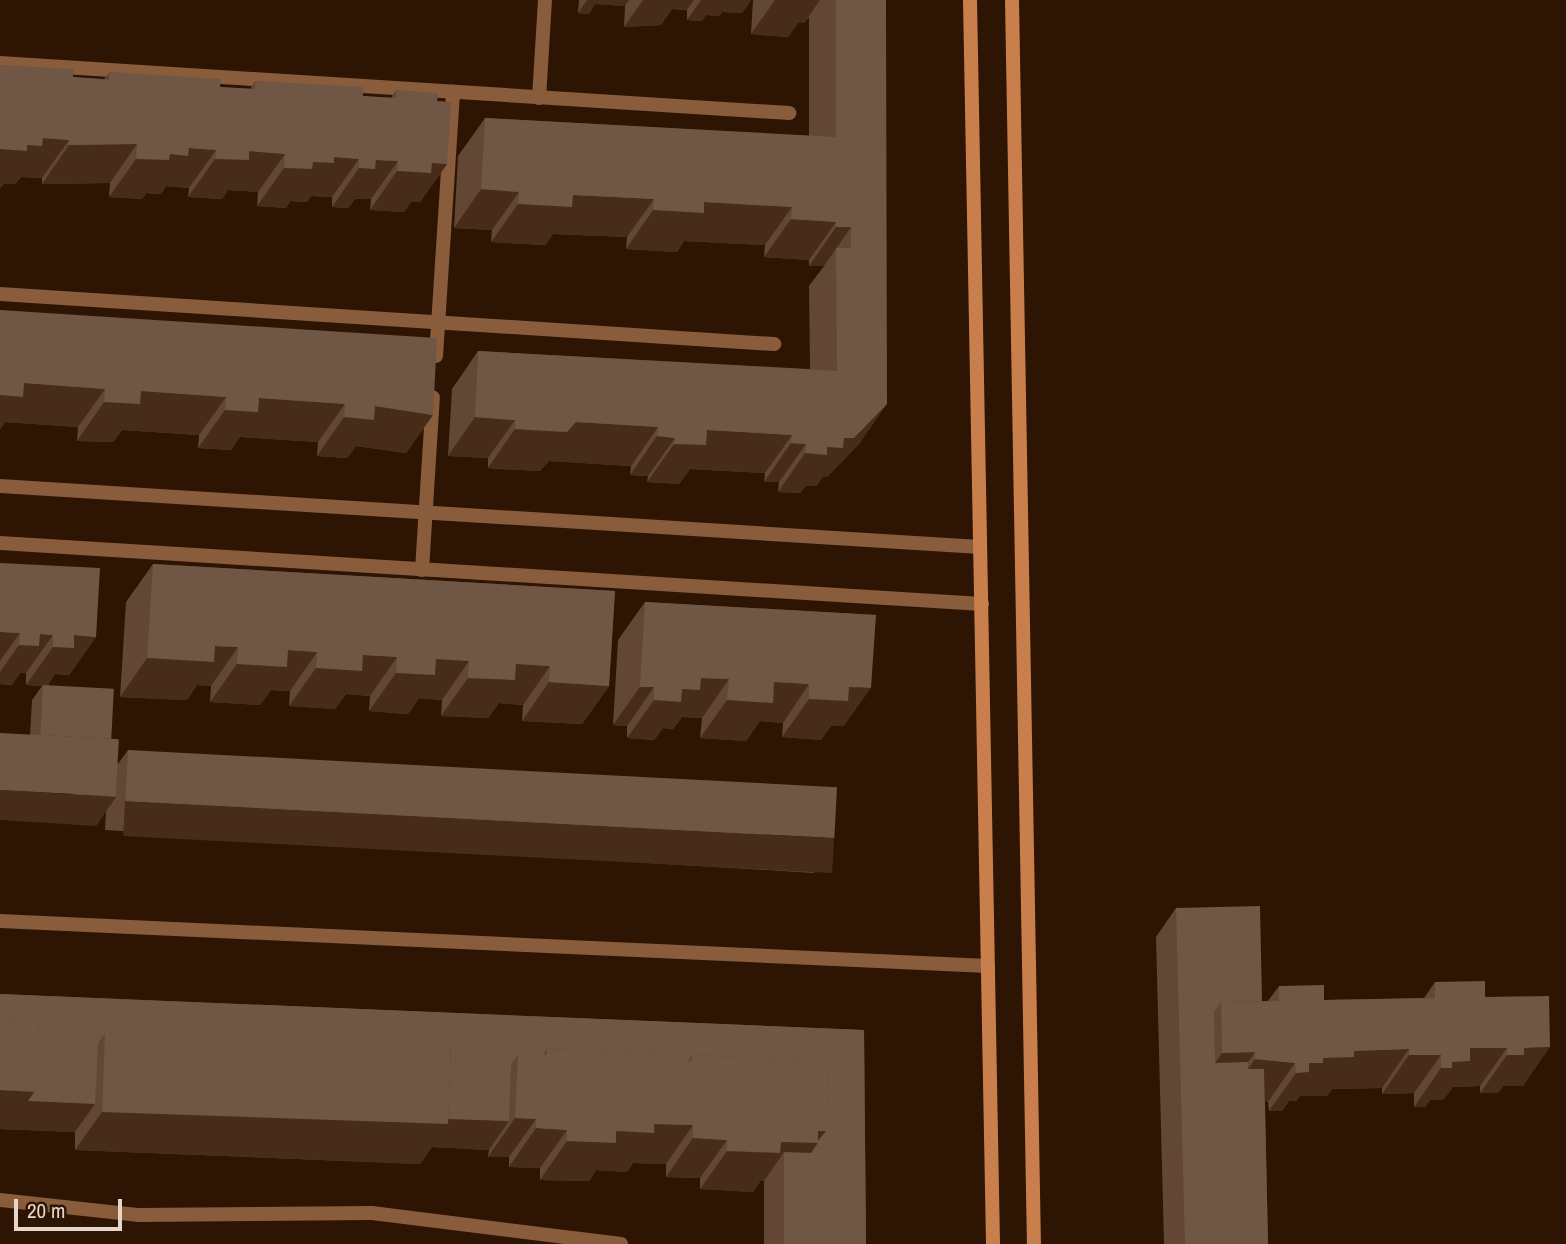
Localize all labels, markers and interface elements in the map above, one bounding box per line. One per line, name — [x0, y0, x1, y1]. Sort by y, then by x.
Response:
scale bar — [18, 1184, 126, 1228]
text: 20 m — [27, 1196, 65, 1225]

